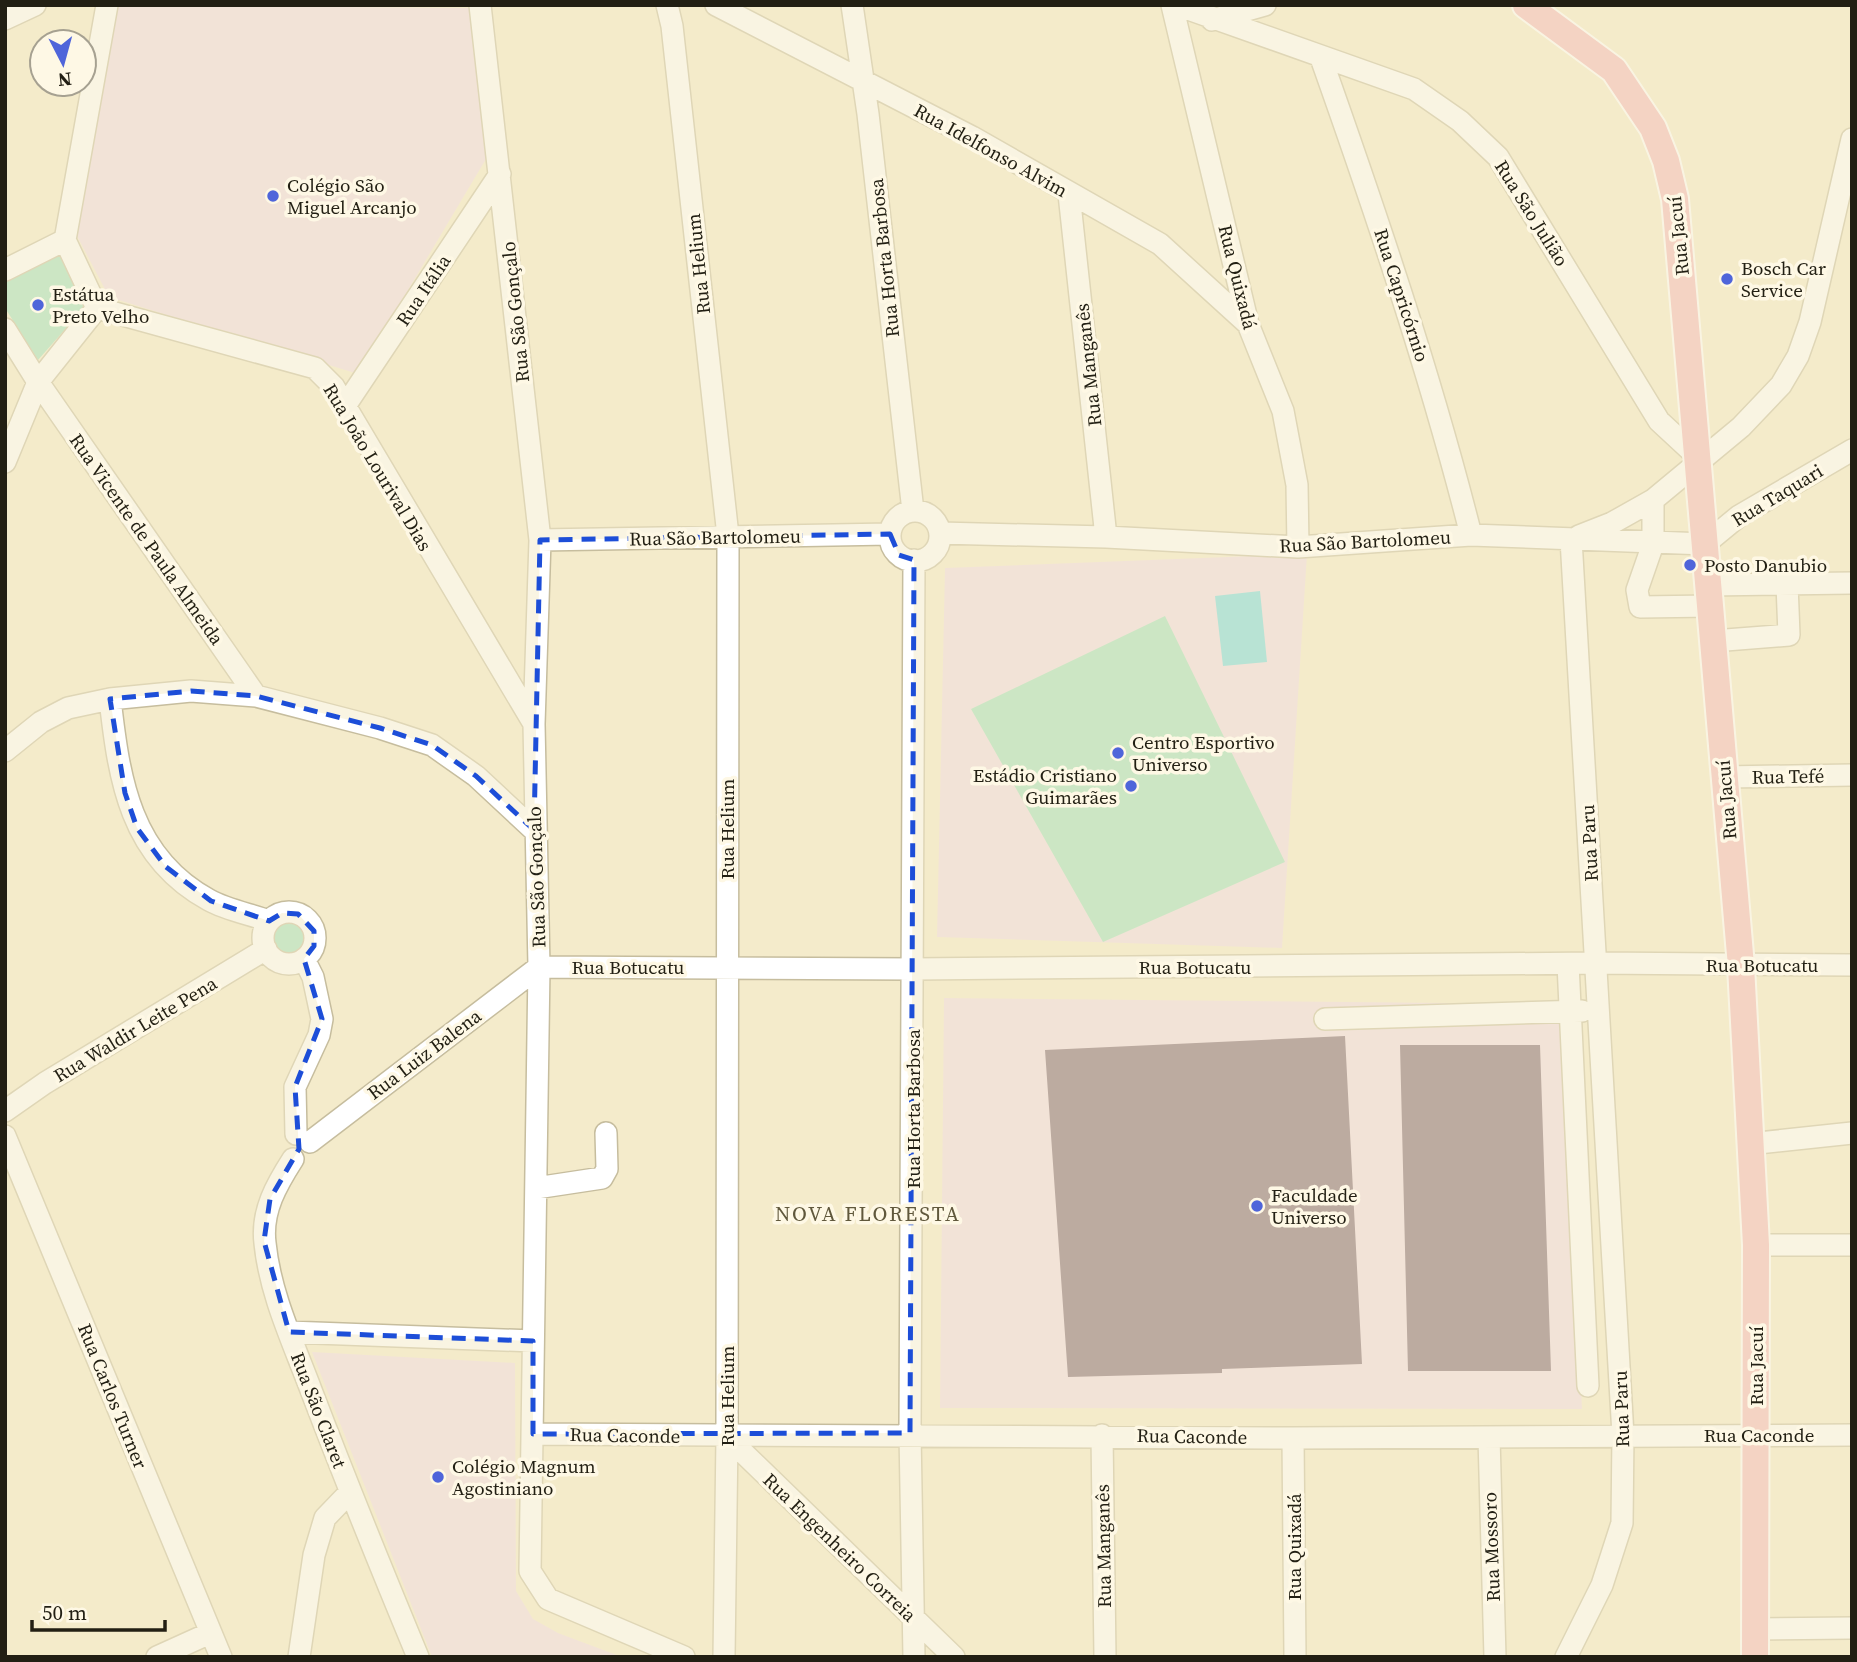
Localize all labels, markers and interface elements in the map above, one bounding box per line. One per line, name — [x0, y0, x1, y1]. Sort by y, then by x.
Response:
north arrow — [28, 28, 98, 98]
text: N — [56, 66, 73, 94]
street label: Rua Idelfonso Alvim — [910, 97, 1072, 203]
street label: Rua São Julião — [1489, 155, 1575, 271]
place label: Colégio São Miguel Arcanjo — [287, 172, 417, 220]
street label: Rua Horta Barbosa — [863, 177, 905, 339]
marker: Colégio São Miguel Arcanjo — [265, 188, 281, 204]
street label: Rua Jacuí — [1661, 195, 1695, 277]
street label: Rua Helium — [680, 212, 716, 316]
street label: Rua Quixadá — [1212, 222, 1264, 332]
street label: Rua Capricórnio — [1368, 225, 1436, 365]
street label: Rua São Gonçalo — [495, 240, 535, 384]
street label: Rua Itália — [390, 249, 457, 331]
place label: Bosch Car Service — [1741, 255, 1826, 303]
marker: Bosch Car Service — [1719, 271, 1735, 287]
place label: Estátua Preto Velho — [52, 281, 149, 329]
marker: Estátua Preto Velho — [30, 297, 46, 313]
street label: Rua Manganês — [1069, 302, 1107, 428]
street label: Rua João Lourival Dias — [318, 378, 438, 556]
street label: Rua Vicente de Paula Almeida — [64, 428, 230, 650]
street label: Rua Taquari — [1726, 457, 1828, 532]
street label: Rua São Bartolomeu — [629, 523, 801, 551]
street label: Rua São Bartolomeu — [1278, 524, 1452, 558]
place label: Posto Danubio — [1704, 552, 1827, 578]
marker: Posto Danubio — [1682, 557, 1698, 573]
place label: Centro Esportivo Universo — [1132, 729, 1275, 777]
marker: Centro Esportivo Universo — [1110, 745, 1126, 761]
street label: Rua Jacuí — [1710, 759, 1742, 841]
place label: Estádio Cristiano Guimarães — [973, 762, 1117, 810]
street label: Rua Tefé — [1751, 762, 1825, 790]
marker: Estádio Cristiano Guimarães — [1123, 778, 1139, 794]
street label: Rua Helium — [714, 779, 740, 879]
street label: Rua Paru — [1574, 804, 1604, 882]
street label: Rua São Gonçalo — [521, 806, 551, 948]
street label: Rua Botucatu — [1706, 952, 1818, 978]
street label: Rua Botucatu — [572, 954, 684, 980]
street label: Rua Botucatu — [1139, 954, 1251, 980]
street label: Rua Waldir Leite Pena — [48, 970, 222, 1088]
street label: Rua Luiz Balena — [362, 1002, 486, 1105]
street label: Rua Horta Barbosa — [900, 1029, 926, 1189]
place label: Faculdade Universo — [1271, 1182, 1358, 1230]
marker: Faculdade Universo — [1249, 1198, 1265, 1214]
district label: NOVA FLORESTA — [775, 1199, 961, 1228]
street label: Rua Carlos Turner — [72, 1319, 154, 1473]
street label: Rua Jacuí — [1743, 1326, 1769, 1406]
street label: Rua Helium — [714, 1346, 740, 1446]
street label: Rua São Claret — [285, 1348, 353, 1473]
street label: Rua Paru — [1607, 1370, 1635, 1448]
street label: Rua Caconde — [569, 1421, 681, 1449]
street label: Rua Caconde — [1136, 1422, 1248, 1450]
street label: Rua Caconde — [1704, 1422, 1814, 1448]
place label: Colégio Magnum Agostiniano — [452, 1453, 596, 1501]
street label: Rua Engenheiro Correia — [758, 1467, 923, 1627]
marker: Colégio Magnum Agostiniano — [430, 1469, 446, 1485]
street label: Rua Manganês — [1089, 1484, 1117, 1608]
street label: Rua Mossoro — [1476, 1492, 1506, 1602]
street label: Rua Quixadá — [1281, 1493, 1307, 1601]
scale bar — [32, 1588, 164, 1632]
text: 50 m — [42, 1598, 87, 1627]

